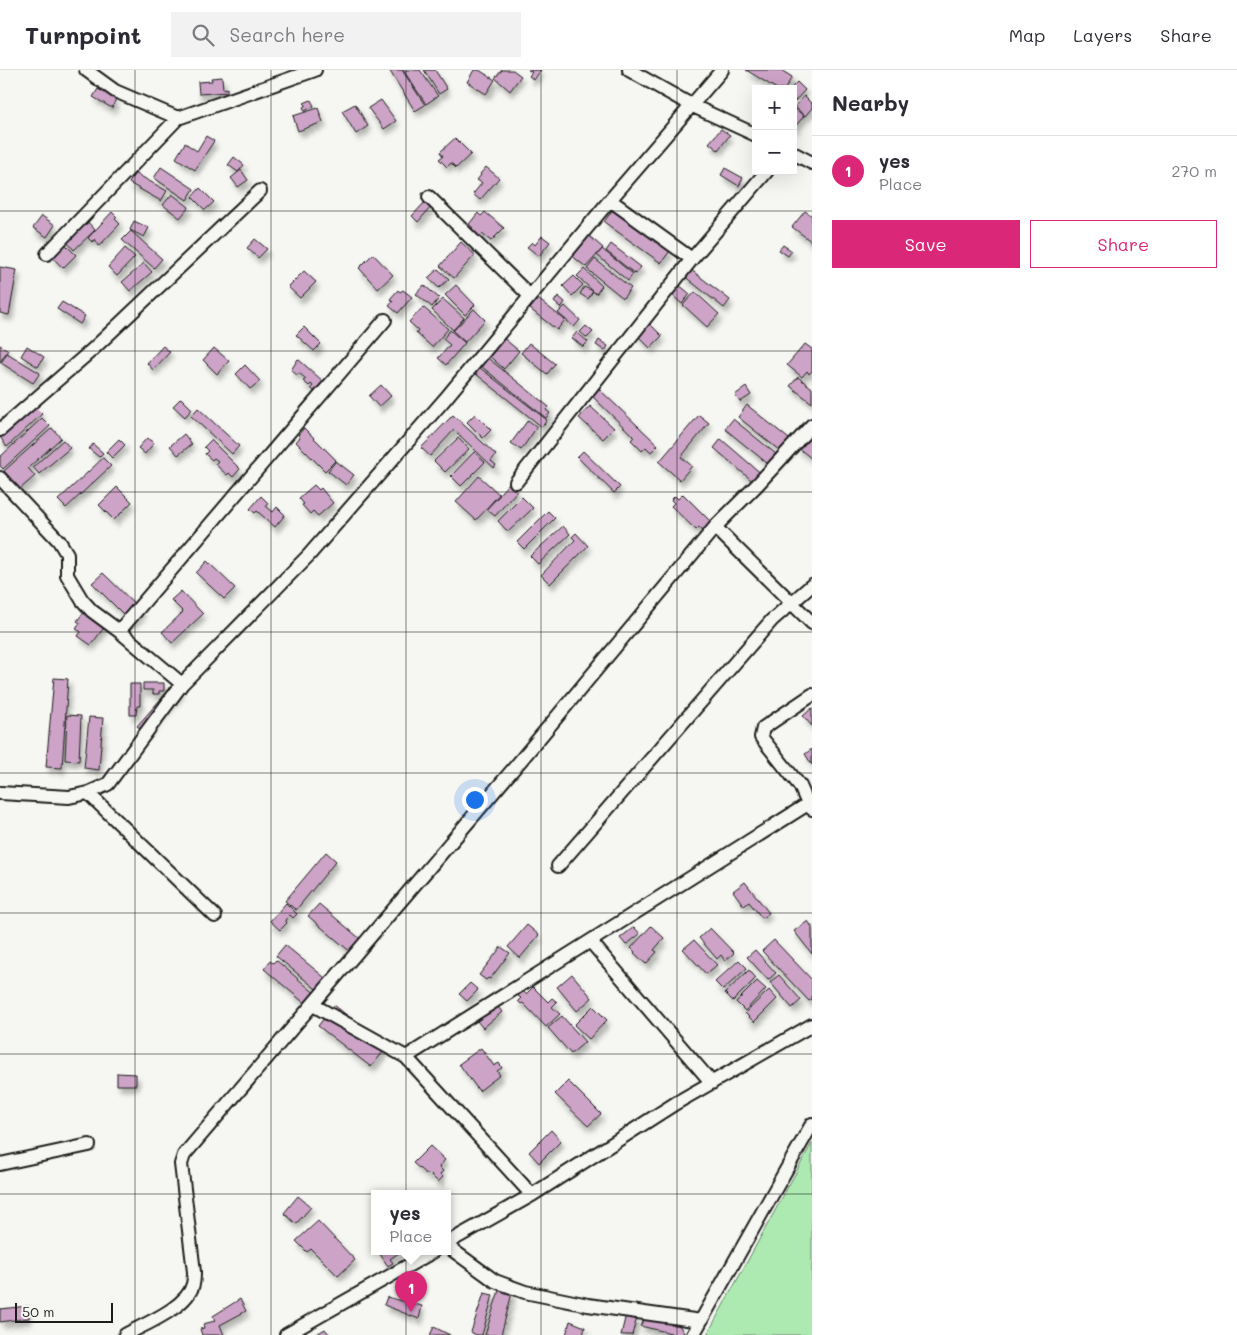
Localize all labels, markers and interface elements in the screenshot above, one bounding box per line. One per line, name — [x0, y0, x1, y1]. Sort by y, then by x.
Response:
search box — [171, 12, 521, 57]
text: Turnpoint — [25, 19, 141, 50]
icon: search — [189, 21, 217, 49]
text: Search here — [229, 22, 345, 47]
text: Map — [1009, 23, 1045, 47]
text: Layers — [1073, 23, 1132, 47]
text: Share — [1160, 23, 1212, 47]
map controls — [752, 85, 797, 175]
button: + — [752, 85, 797, 130]
text: Nearby — [832, 89, 909, 116]
button: − — [752, 130, 797, 175]
text: yes — [879, 148, 910, 173]
text: 1 — [844, 160, 852, 181]
text: 270 m — [1171, 160, 1217, 181]
text: Place — [879, 173, 922, 194]
button: Save — [832, 220, 1020, 268]
button: Share — [1030, 220, 1217, 268]
your location — [462, 787, 488, 813]
popup — [371, 1190, 451, 1255]
text: yes — [389, 1200, 421, 1225]
text: Place — [389, 1225, 433, 1246]
pin: 1 — [395, 1271, 427, 1312]
scale bar — [15, 1300, 112, 1323]
text: 50 m — [22, 1302, 54, 1321]

